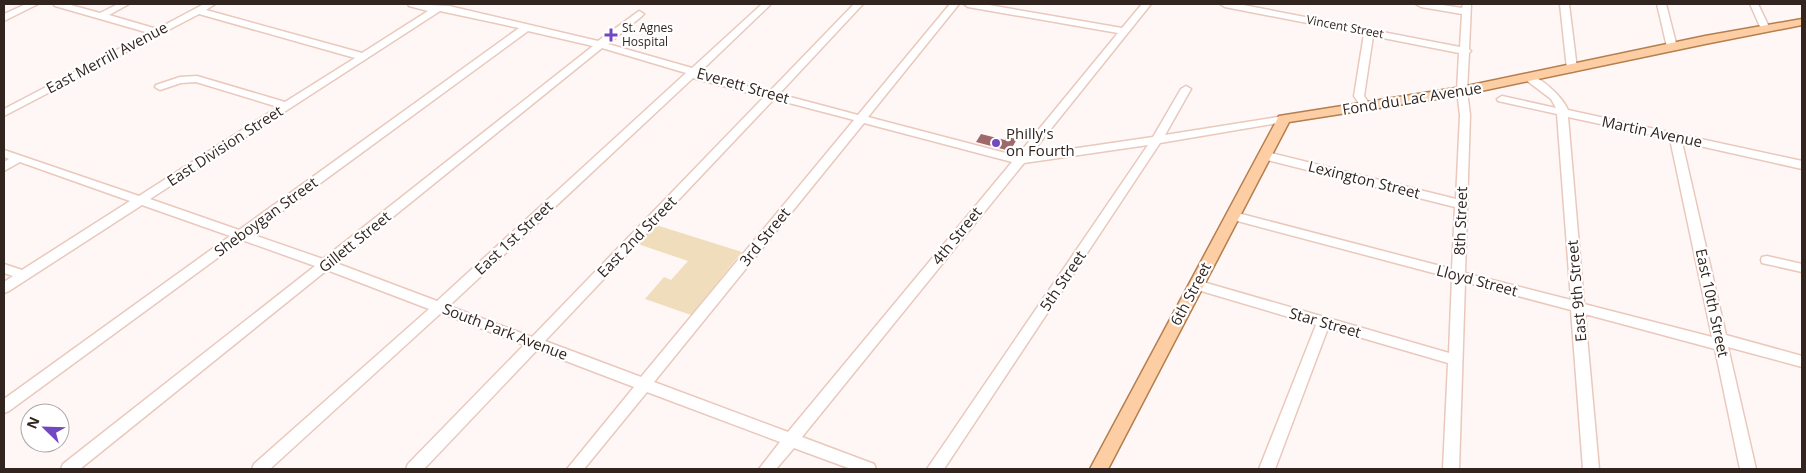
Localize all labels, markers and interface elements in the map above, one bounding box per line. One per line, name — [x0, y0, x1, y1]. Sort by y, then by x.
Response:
street label: Vincent Street — [1305, 11, 1385, 42]
street label: East Merrill Avenue — [42, 17, 171, 98]
place label: St. Agnes Hospital — [622, 19, 673, 50]
marker: St. Agnes Hospital — [604, 28, 618, 42]
street label: Everett Street — [695, 62, 792, 108]
street label: Fond du Lac Avenue — [1341, 77, 1483, 119]
street label: East Division Street — [163, 100, 286, 190]
street label: Martin Avenue — [1600, 111, 1704, 151]
place label: Philly's on Fourth — [1006, 123, 1075, 160]
marker: Philly's on Fourth — [990, 137, 1002, 149]
street label: Lexington Street — [1306, 155, 1422, 203]
street label: Sheboygan Street — [210, 172, 321, 260]
street label: 8th Street — [1449, 186, 1471, 256]
street label: East 2nd Street — [592, 191, 680, 281]
street label: East 1st Street — [470, 196, 557, 279]
street label: 4th Street — [927, 202, 986, 268]
street label: 3rd Street — [735, 203, 794, 270]
street label: Gillett Street — [314, 206, 395, 276]
street label: East 9th Street — [1562, 239, 1590, 343]
street label: 5th Street — [1035, 246, 1090, 315]
street label: East 10th Street — [1692, 247, 1734, 359]
street label: 6th Street — [1165, 258, 1215, 329]
street label: Lloyd Street — [1435, 260, 1520, 300]
street label: South Park Avenue — [440, 298, 571, 364]
street label: Star Street — [1287, 302, 1364, 342]
north arrow — [20, 403, 70, 453]
text: N — [22, 414, 44, 432]

